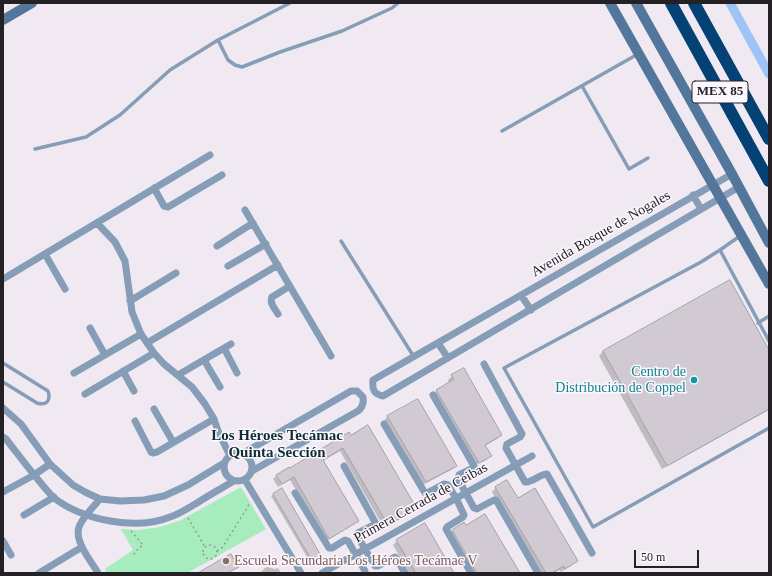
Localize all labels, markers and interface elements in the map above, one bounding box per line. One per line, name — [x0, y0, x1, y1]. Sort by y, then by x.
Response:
road number: MEX 85 — [692, 81, 748, 103]
street label: Avenida Bosque de Nogales — [528, 187, 674, 281]
place label: Centro de Distribución de Coppel — [555, 364, 686, 396]
marker: Centro de Distribución de Coppel — [689, 375, 699, 385]
district label: Los Héroes Tecámac Quinta Sección — [211, 427, 343, 462]
street label: Primera Cerrada de Ceibas — [351, 459, 491, 547]
scale bar — [636, 542, 701, 568]
text: 50 m — [641, 550, 665, 564]
place label: Escuela Secundaria Los Héroes Tecámac V — [234, 553, 478, 569]
marker: Escuela Secundaria Los Héroes Tecámac V — [221, 556, 231, 566]

